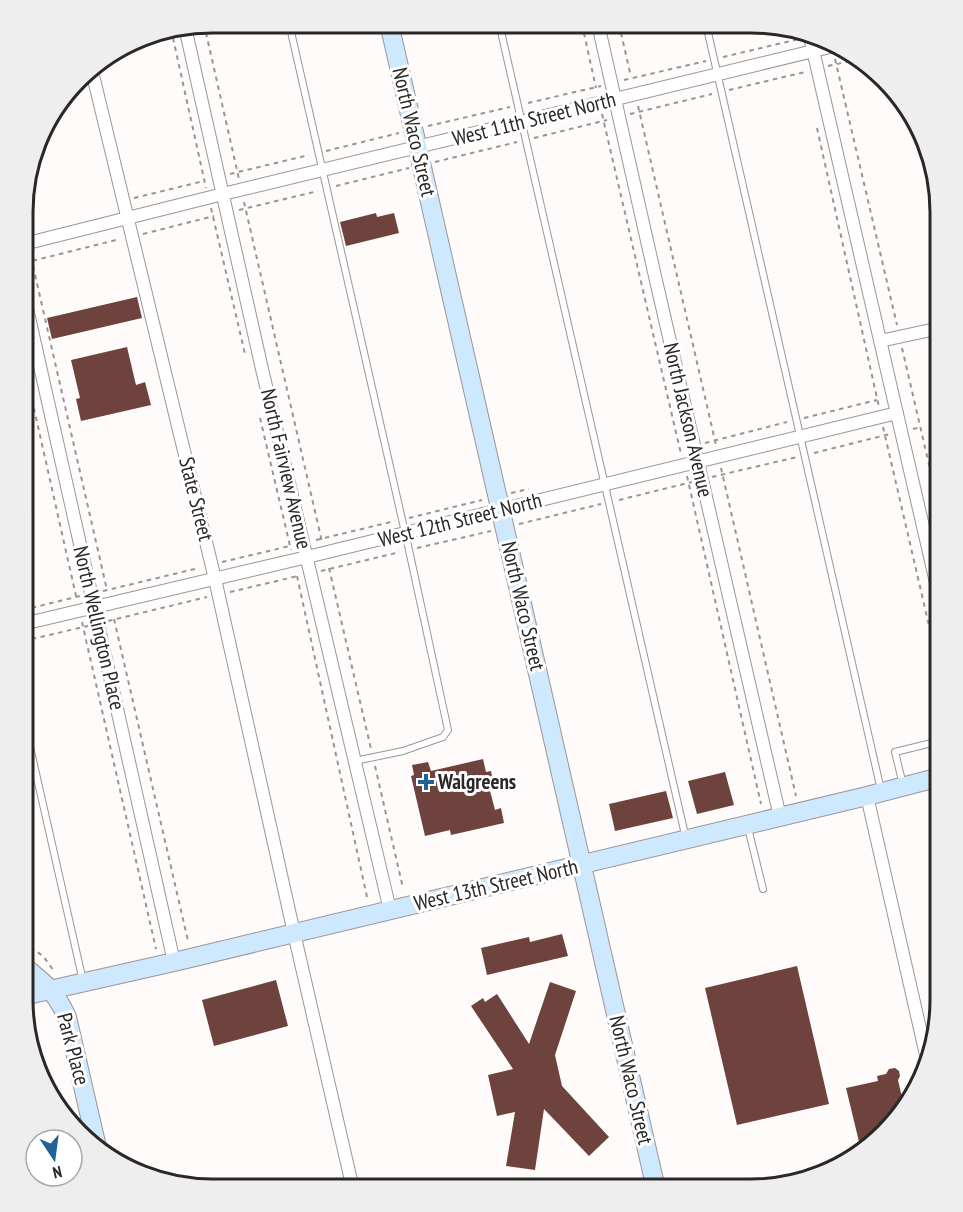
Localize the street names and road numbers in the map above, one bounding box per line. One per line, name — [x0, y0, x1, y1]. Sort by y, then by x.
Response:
street label: North Waco Street — [387, 65, 443, 199]
street label: West 11th Street North — [449, 85, 618, 152]
street label: North Jackson Avenue — [658, 340, 719, 500]
street label: North Fairview Avenue — [255, 386, 318, 552]
street label: State Street — [173, 454, 220, 544]
street label: West 12th Street North — [375, 486, 544, 553]
street label: North Waco Street — [496, 539, 552, 673]
street label: North Wellington Place — [68, 543, 131, 712]
street label: West 13th Street North — [411, 853, 580, 916]
street label: Park Place — [51, 1010, 96, 1088]
street label: North Waco Street — [604, 1013, 660, 1147]

